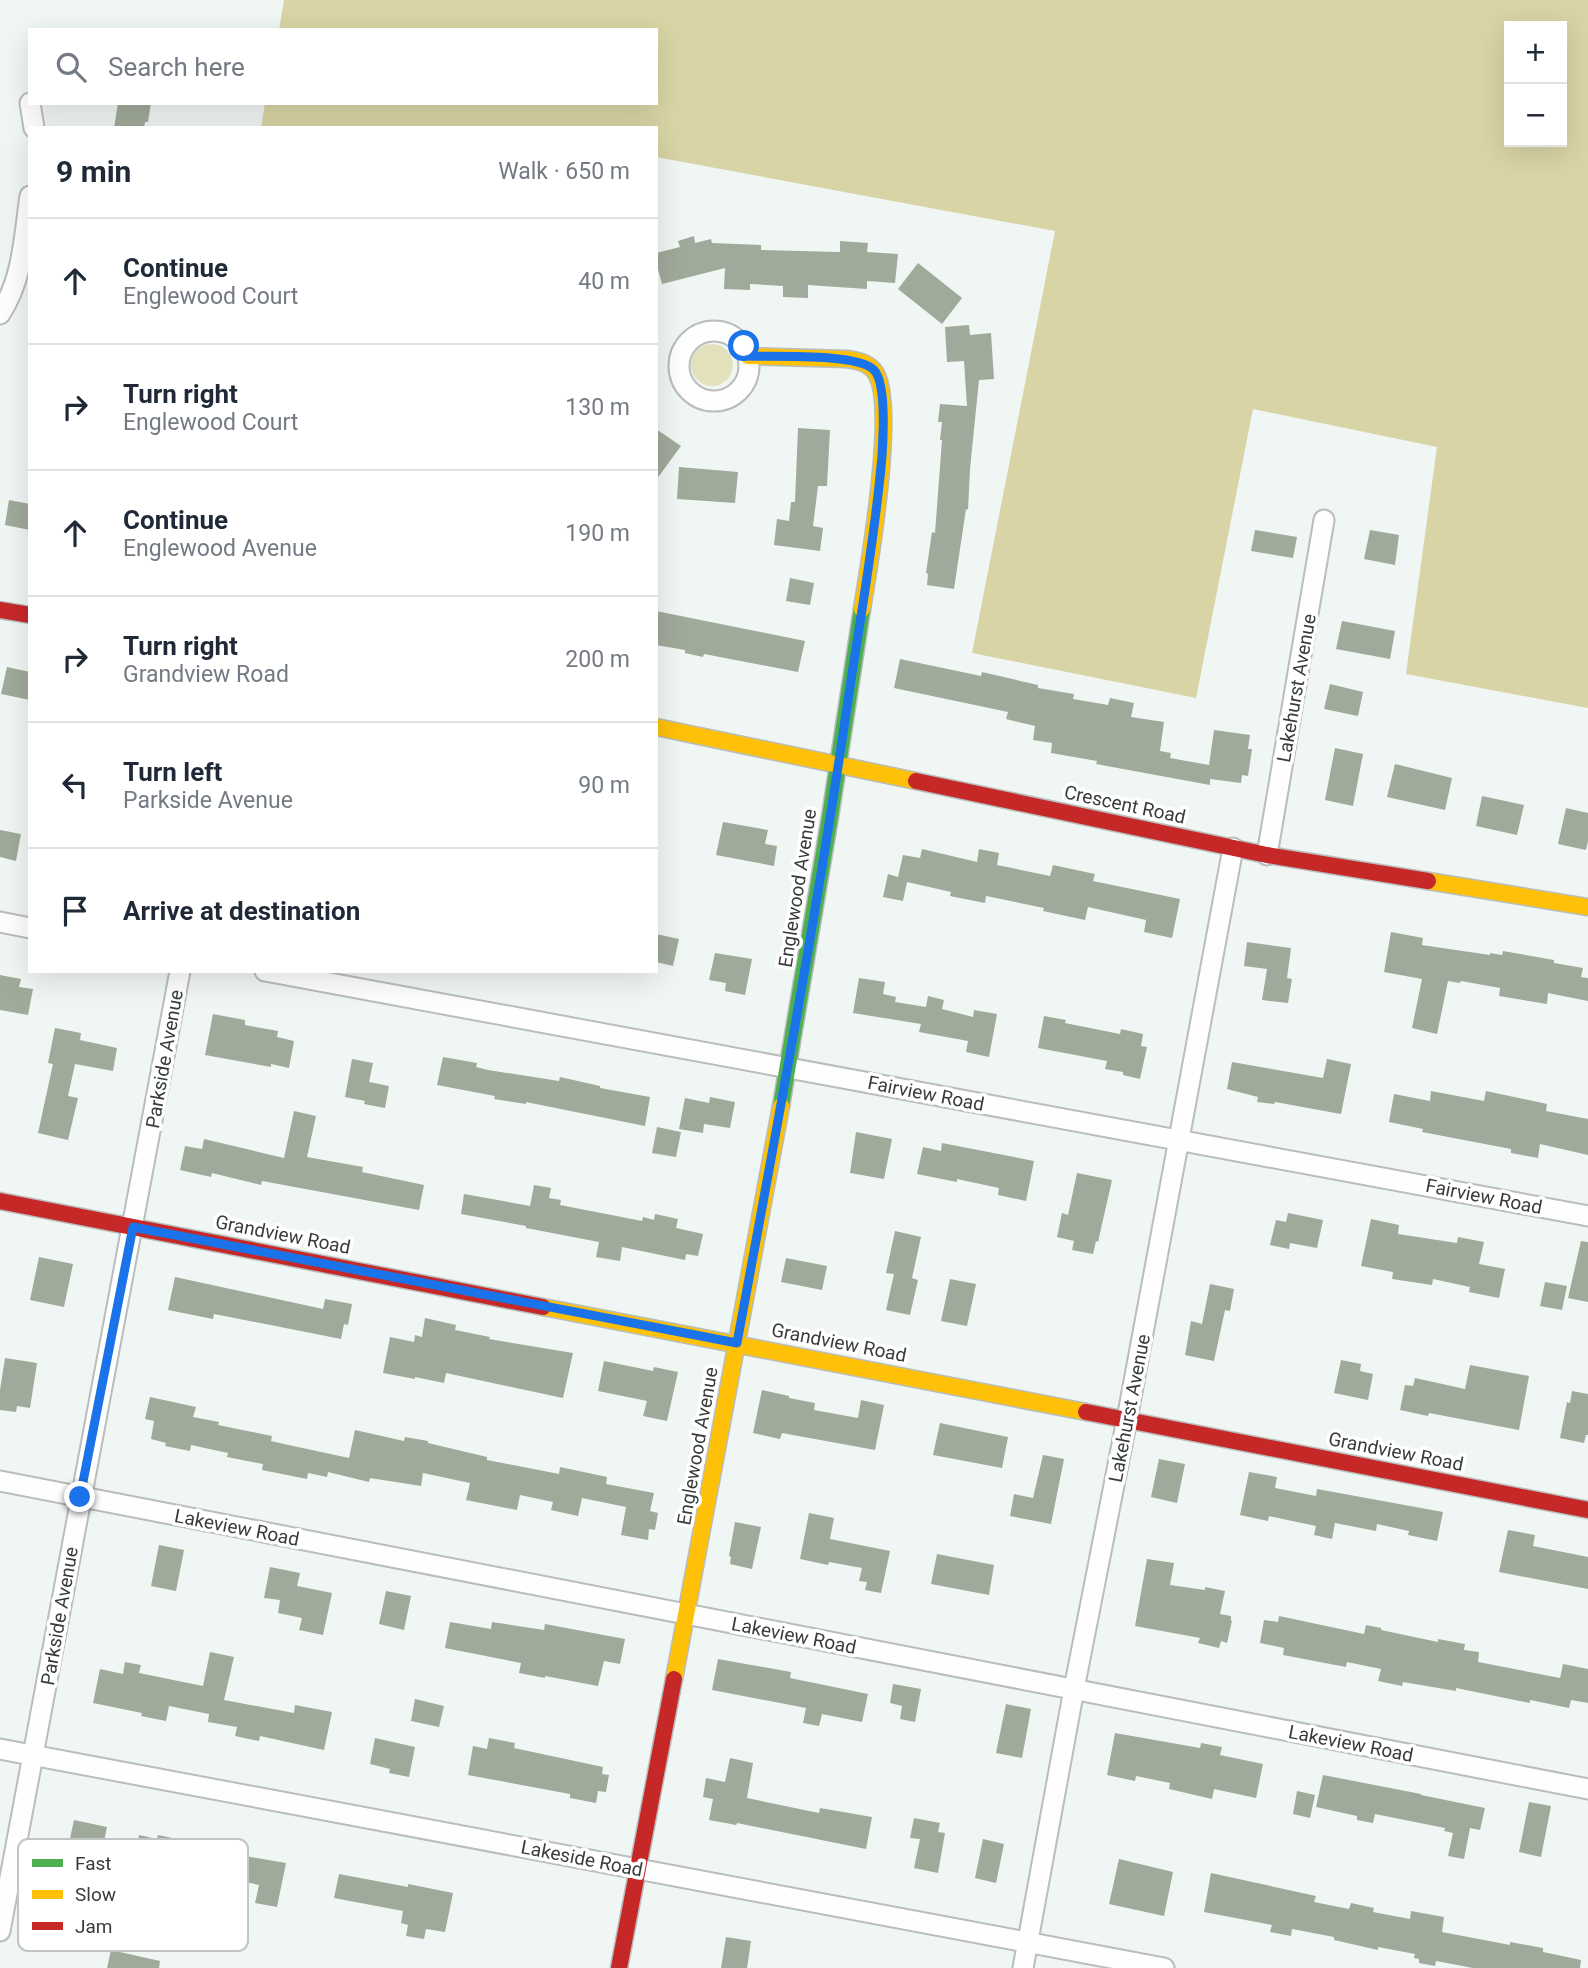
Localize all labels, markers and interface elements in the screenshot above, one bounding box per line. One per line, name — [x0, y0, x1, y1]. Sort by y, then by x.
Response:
map controls — [1504, 21, 1567, 147]
button: + — [1504, 21, 1567, 84]
search box — [28, 28, 658, 105]
icon: search — [52, 48, 90, 86]
text: Search here — [108, 52, 245, 82]
button: − — [1504, 84, 1567, 147]
text: 9 min — [56, 154, 131, 189]
text: Walk · 650 m — [498, 158, 630, 185]
text: Continue — [123, 253, 228, 283]
icon: ahead — [56, 262, 94, 300]
text: 40 m — [578, 268, 630, 295]
text: Englewood Court — [123, 283, 298, 310]
route start — [728, 330, 759, 361]
text: Turn right — [123, 379, 238, 409]
icon: right — [56, 388, 94, 426]
text: 130 m — [565, 394, 630, 421]
text: Englewood Court — [123, 409, 298, 436]
text: Continue — [123, 505, 228, 535]
icon: ahead — [56, 514, 94, 552]
text: 190 m — [565, 520, 630, 547]
text: Englewood Avenue — [123, 535, 317, 562]
street label: Lakehurst Avenue — [1272, 612, 1321, 764]
text: Turn right — [123, 631, 238, 661]
icon: right — [56, 640, 94, 678]
text: 200 m — [565, 646, 630, 673]
text: Grandview Road — [123, 661, 289, 688]
text: Turn left — [123, 757, 222, 787]
icon: left — [56, 766, 94, 804]
text: 90 m — [578, 772, 630, 799]
street label: Crescent Road — [1062, 780, 1188, 829]
text: Parkside Avenue — [123, 787, 293, 814]
street label: Englewood Avenue — [774, 807, 821, 969]
icon: arrive — [56, 892, 94, 930]
text: Arrive at destination — [123, 896, 360, 926]
street label: Parkside Avenue — [141, 988, 188, 1130]
street label: Fairview Road — [866, 1071, 986, 1116]
street label: Fairview Road — [1424, 1174, 1544, 1219]
street label: Grandview Road — [213, 1210, 352, 1259]
street label: Grandview Road — [769, 1318, 908, 1367]
street label: Lakehurst Avenue — [1104, 1332, 1155, 1484]
street label: Englewood Avenue — [672, 1365, 723, 1527]
street label: Grandview Road — [1326, 1427, 1465, 1476]
route end — [64, 1481, 95, 1512]
street label: Lakeview Road — [173, 1504, 301, 1551]
street label: Parkside Avenue — [36, 1545, 83, 1687]
street label: Lakeview Road — [730, 1612, 858, 1659]
street label: Lakeview Road — [1287, 1720, 1415, 1767]
street label: Lakeside Road — [519, 1835, 645, 1882]
legend — [18, 1839, 248, 1951]
text: Fast — [75, 1852, 112, 1875]
text: Slow — [75, 1883, 116, 1906]
text: Jam — [75, 1915, 112, 1938]

